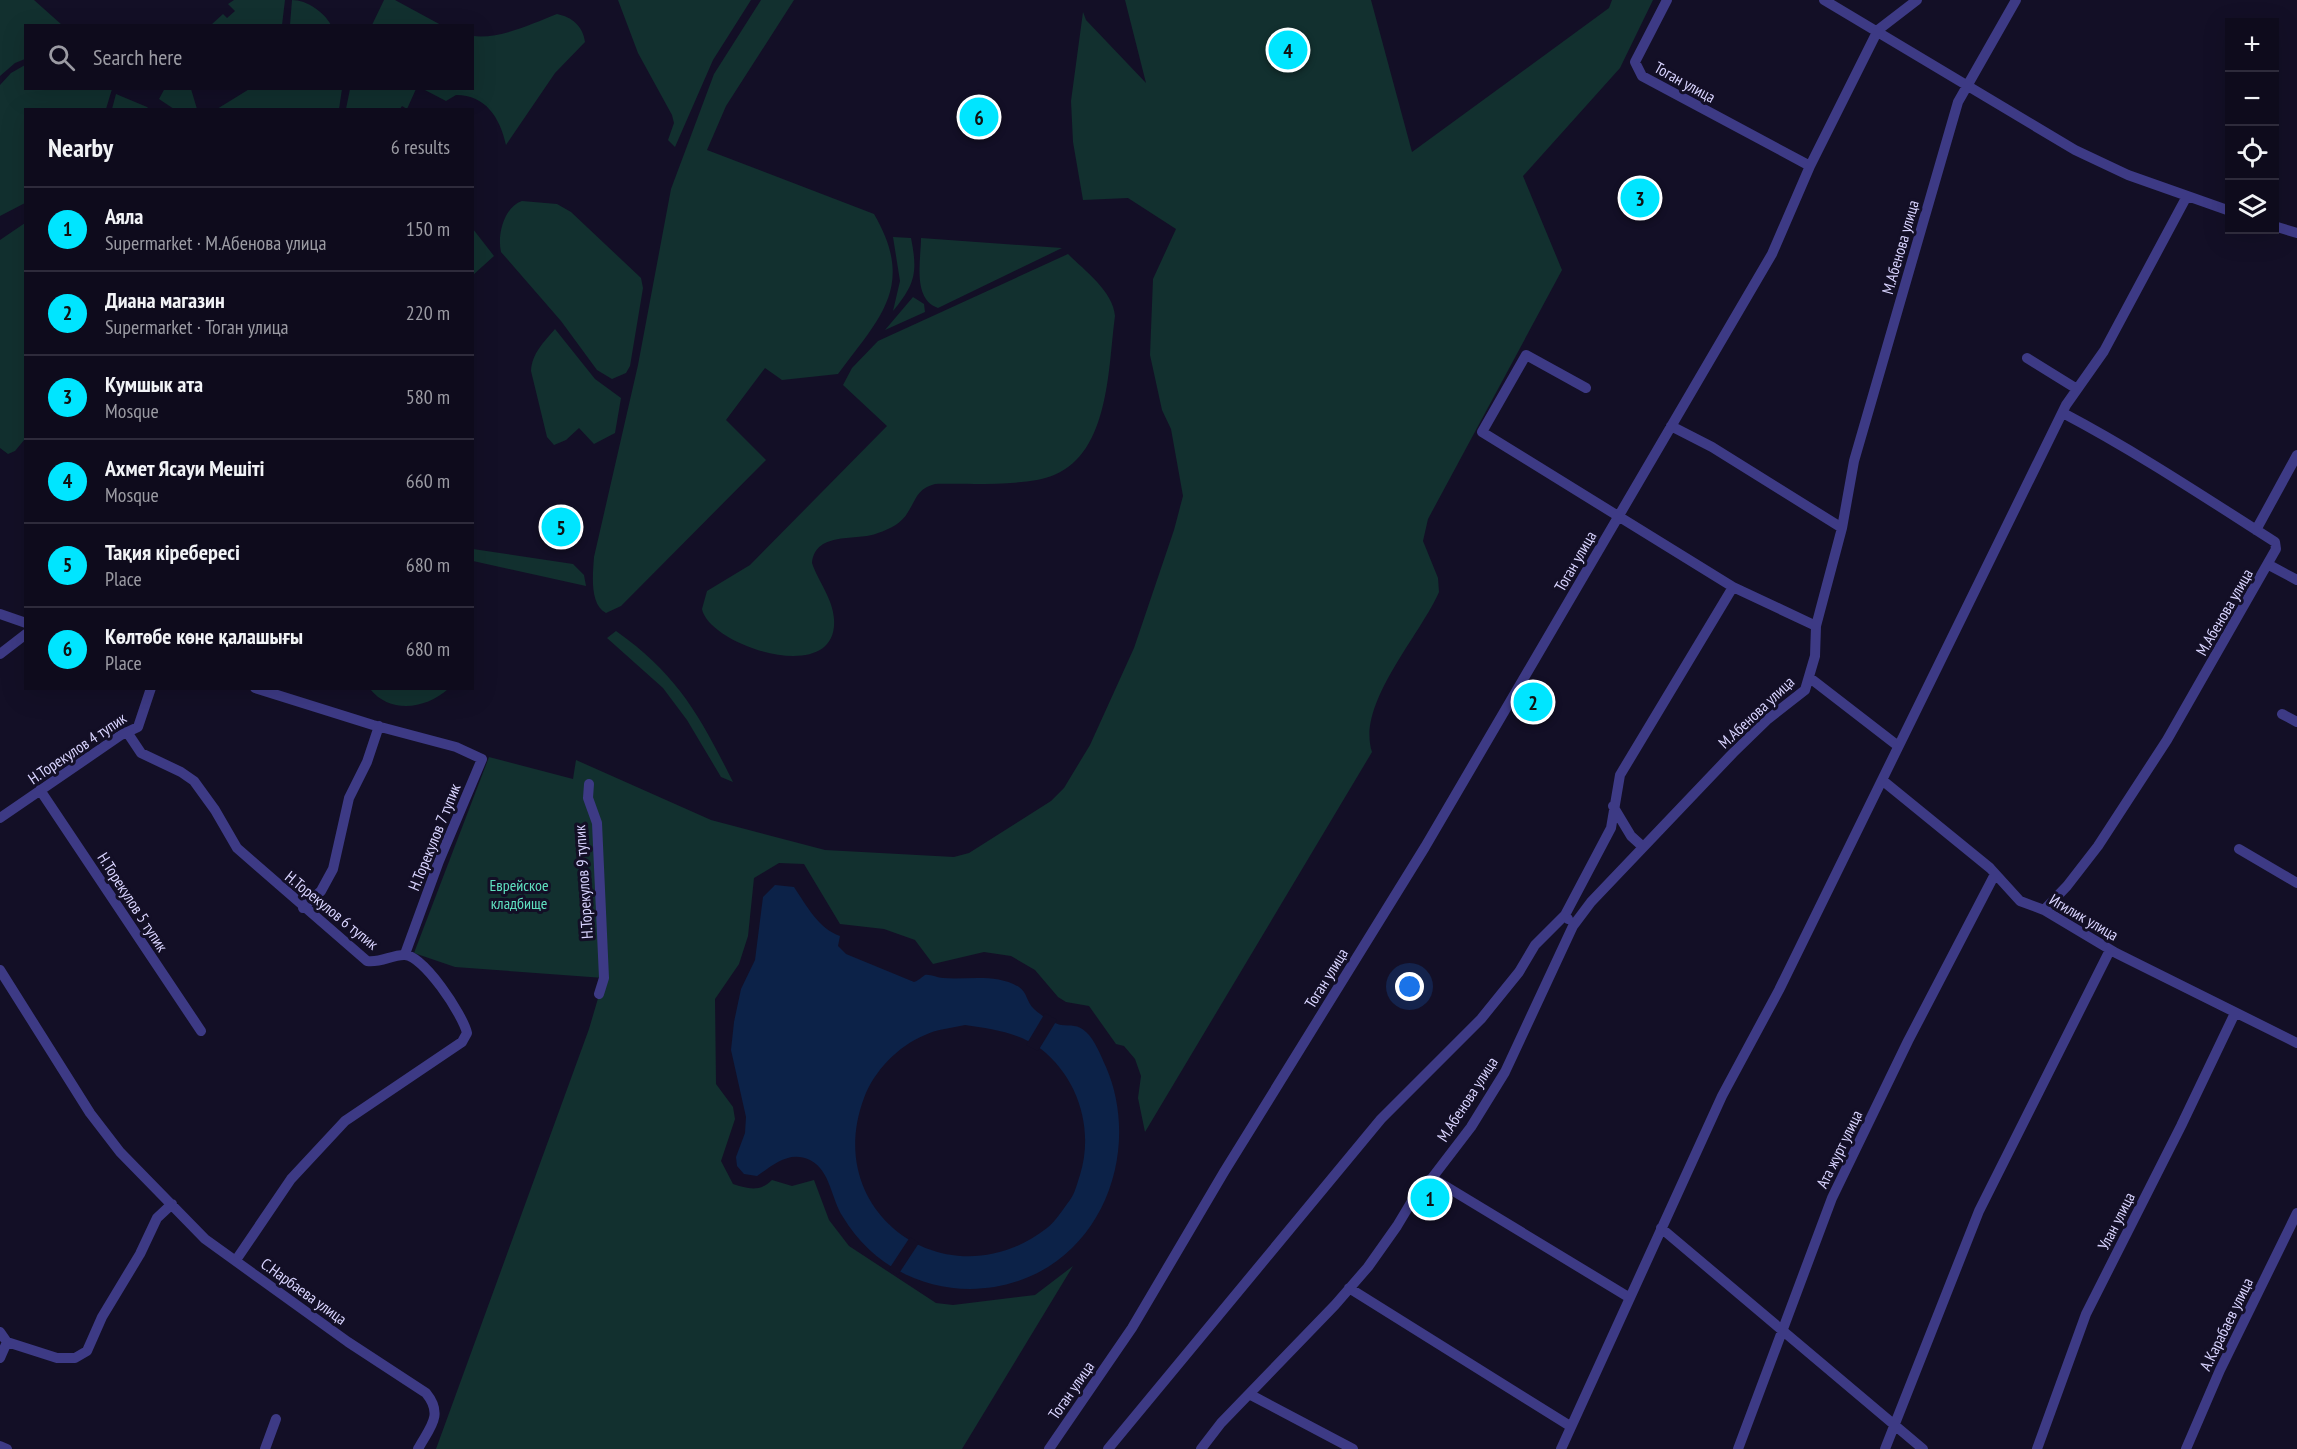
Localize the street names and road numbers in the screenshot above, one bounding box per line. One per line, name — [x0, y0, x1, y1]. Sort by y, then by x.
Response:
street label: Тоган улица — [1651, 57, 1719, 107]
street label: М.Абенова улица — [1877, 198, 1923, 296]
street label: Тоган улица — [1550, 527, 1600, 595]
street label: М.Абенова улица — [2191, 565, 2257, 659]
street label: М.Абенова улица — [1714, 672, 1798, 752]
street label: Н.Торекулов 4 тупик — [24, 707, 131, 788]
street label: Н.Торекулов 7 тупик — [403, 780, 465, 893]
street label: Н.Торекулов 9 тупик — [569, 824, 597, 940]
street label: Н.Торекулов 5 тупик — [93, 849, 173, 956]
street label: Н.Торекулов 6 тупик — [281, 866, 383, 954]
street label: Игилик улица — [2046, 889, 2122, 945]
street label: Тоган улица — [1300, 944, 1352, 1012]
street label: М.Абенова улица — [1432, 1053, 1502, 1145]
street label: Ата журт улица — [1812, 1107, 1866, 1191]
street label: Улан улица — [2093, 1189, 2139, 1253]
street label: С.Нарбаева улица — [257, 1253, 351, 1329]
street label: А.Карабаев улица — [2195, 1274, 2257, 1374]
street label: Тоган улица — [1044, 1357, 1098, 1423]

